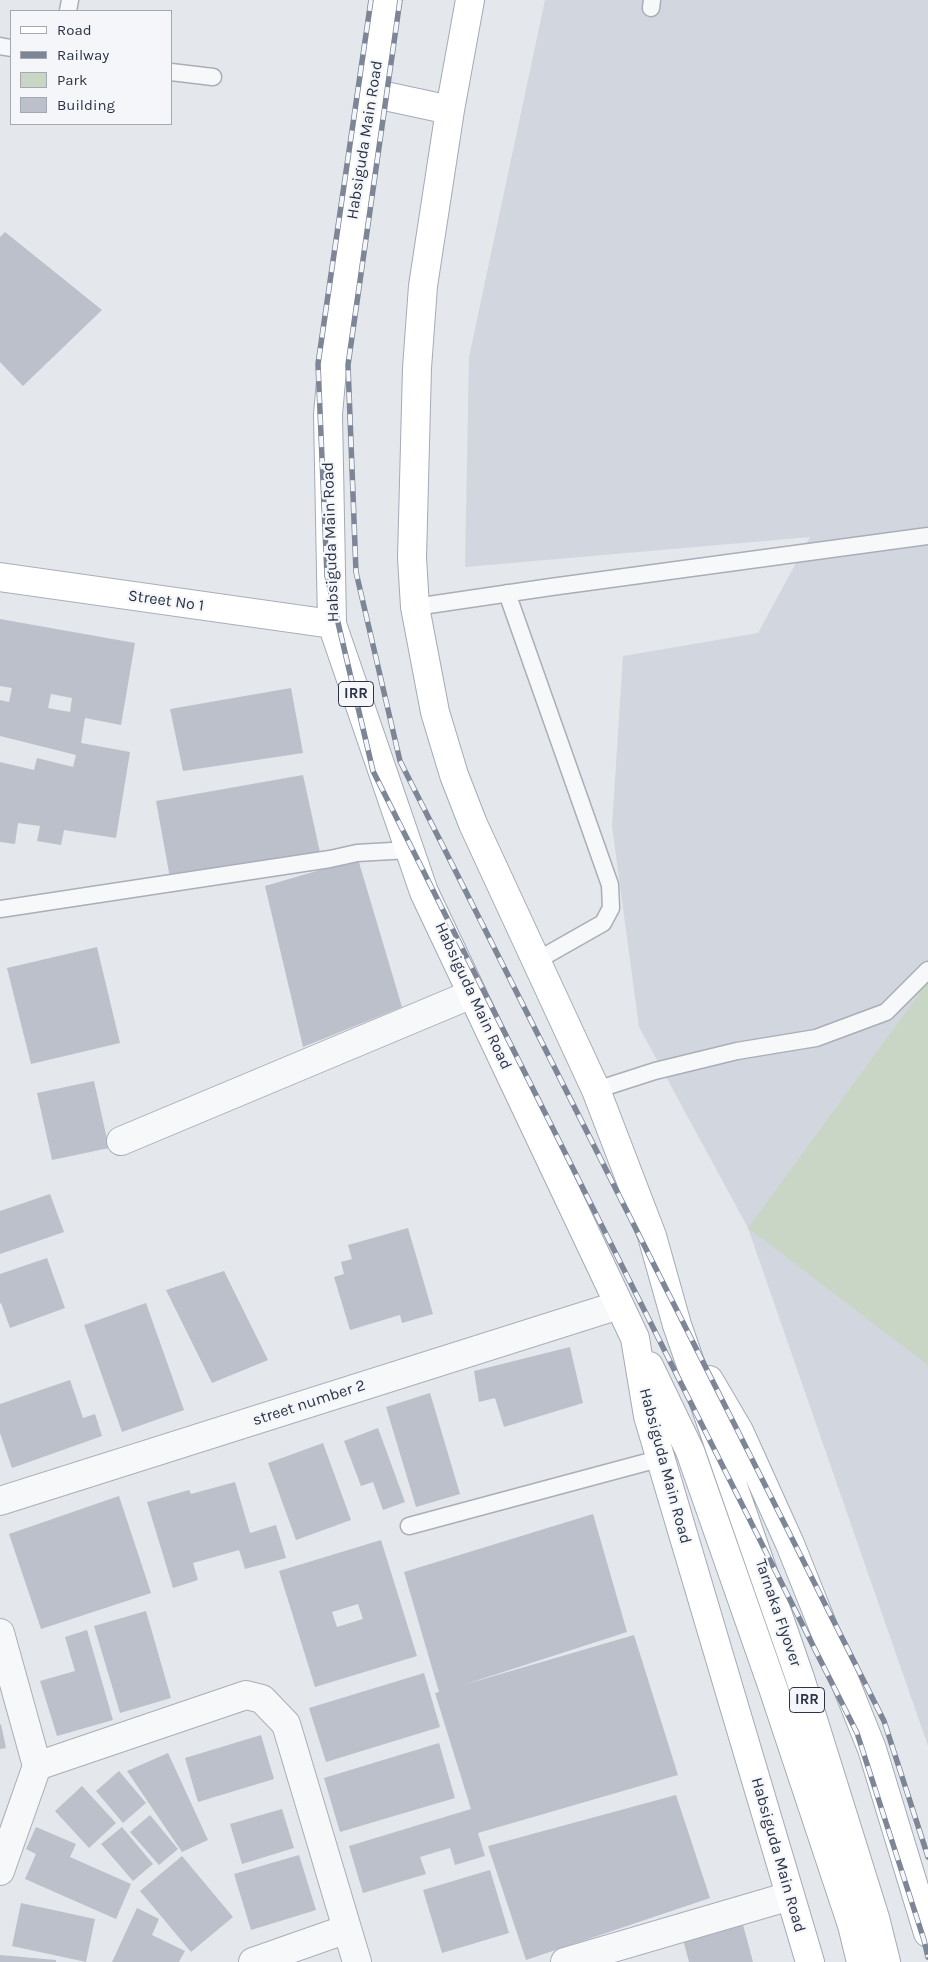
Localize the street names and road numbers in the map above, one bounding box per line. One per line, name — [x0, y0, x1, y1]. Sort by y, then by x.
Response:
street label: Habsiguda Main Road — [343, 59, 387, 221]
street label: Habsiguda Main Road — [319, 462, 343, 622]
street label: Street No 1 — [127, 586, 205, 616]
road number: IRR — [338, 682, 374, 706]
street label: Habsiguda Main Road — [430, 919, 516, 1073]
street label: street number 2 — [250, 1376, 368, 1430]
street label: Habsiguda Main Road — [635, 1386, 695, 1546]
street label: Tarnaka Flyover — [751, 1557, 805, 1669]
road number: IRR — [790, 1688, 824, 1712]
street label: Habsiguda Main Road — [747, 1775, 809, 1935]

